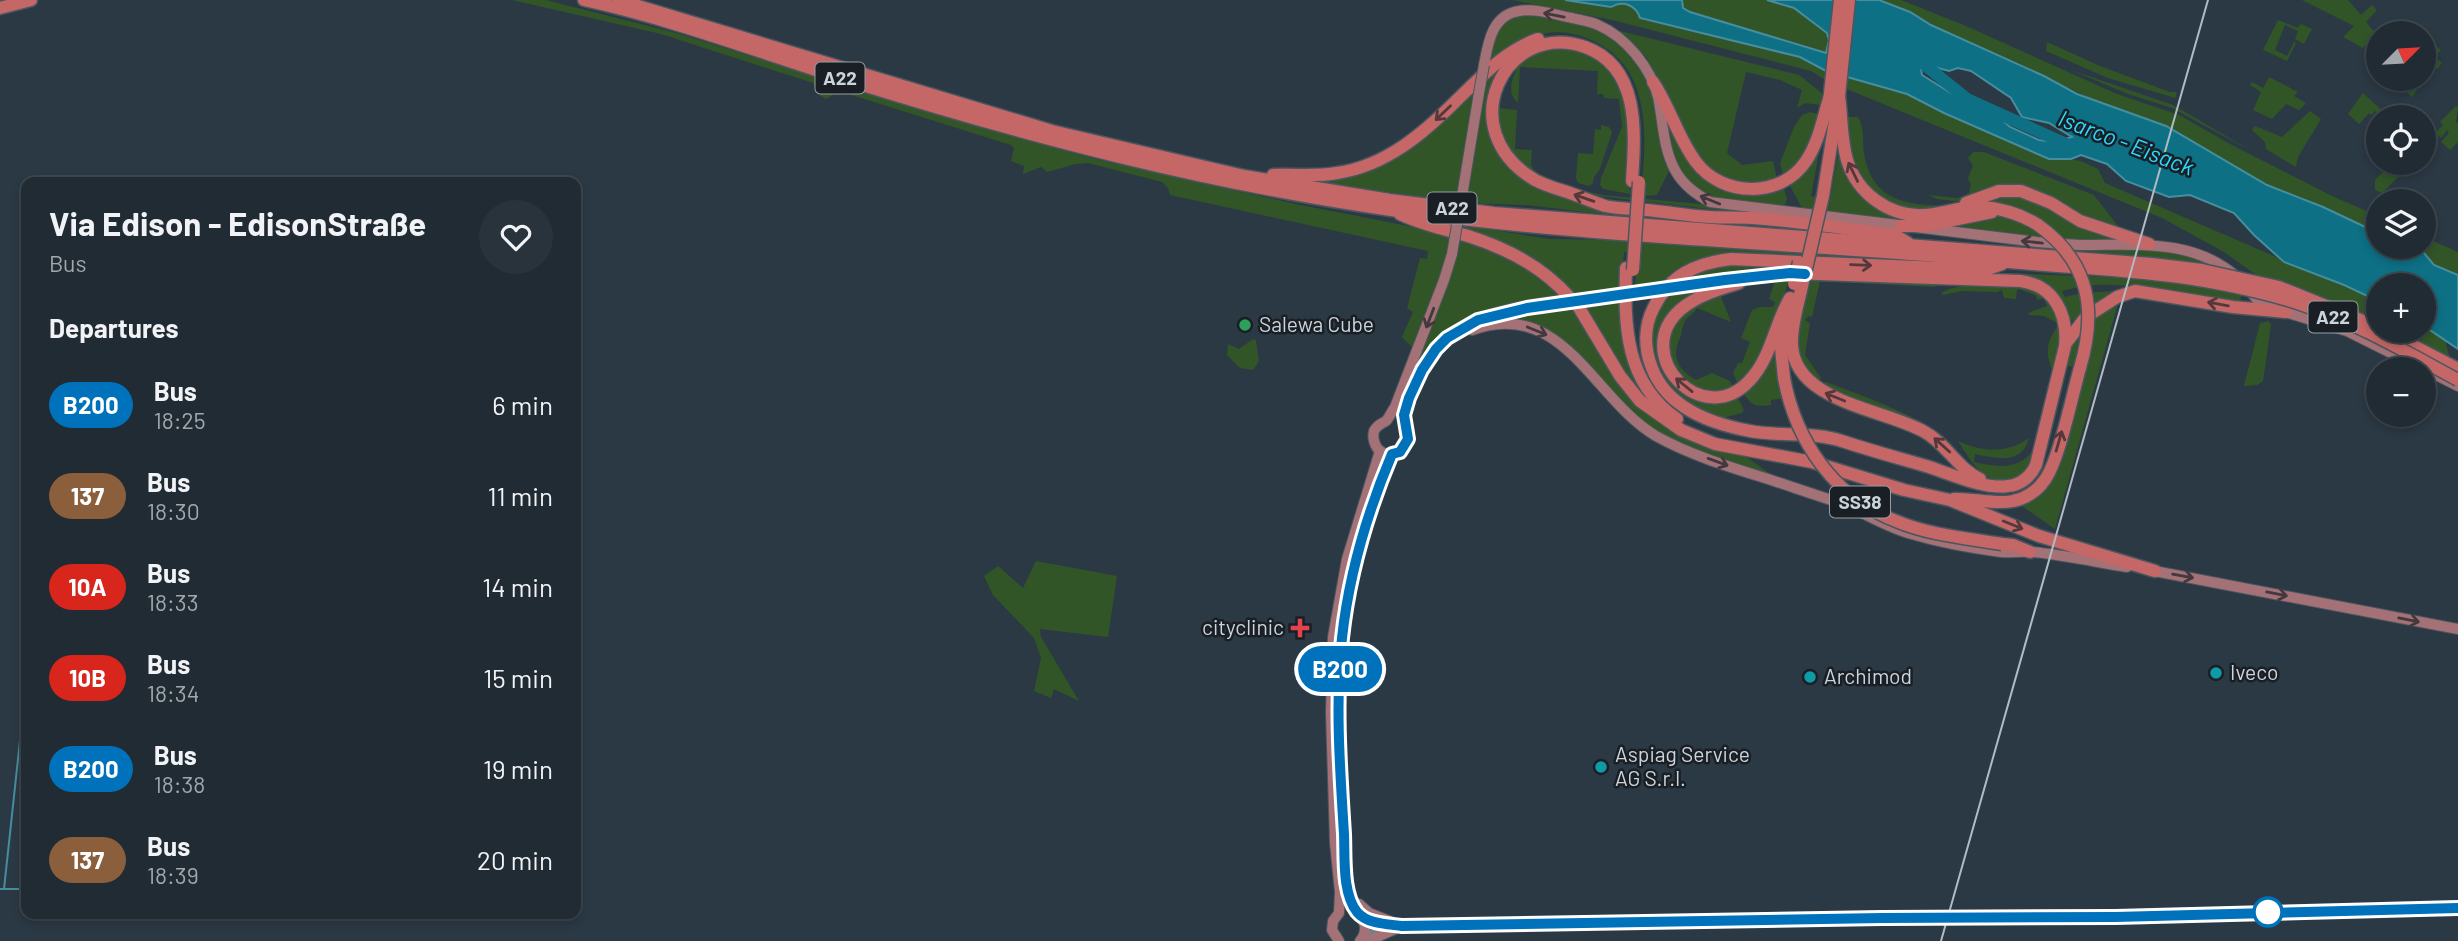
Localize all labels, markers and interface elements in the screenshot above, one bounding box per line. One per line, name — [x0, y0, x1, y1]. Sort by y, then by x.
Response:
one-way arrow — [1543, 7, 1566, 21]
north arrow — [2366, 21, 2436, 91]
map controls — [2366, 21, 2436, 427]
road number: A22 — [816, 62, 864, 94]
water label: Isarco - Eisack — [2055, 103, 2198, 181]
one-way arrow — [1435, 105, 1452, 122]
button: locate — [2366, 105, 2436, 175]
one-way arrow — [1846, 162, 1860, 183]
button: layers — [2366, 189, 2436, 259]
one-way arrow — [1574, 191, 1596, 203]
road number: A22 — [1428, 192, 1476, 224]
one-way arrow — [1700, 193, 1721, 206]
button: heart — [479, 200, 553, 274]
text: Via Edison - EdisonStraße — [49, 203, 426, 243]
one-way arrow — [2022, 235, 2044, 248]
text: Bus — [49, 249, 87, 277]
one-way arrow — [1849, 258, 1872, 271]
button: + — [2366, 273, 2436, 343]
one-way arrow — [2207, 297, 2230, 310]
road number: A22 — [2308, 302, 2358, 332]
one-way arrow — [1422, 307, 1435, 329]
place label: Salewa Cube — [1259, 311, 1374, 336]
text: Departures — [49, 312, 179, 343]
marker: Salewa Cube — [1237, 317, 1253, 333]
one-way arrow — [1526, 325, 1548, 338]
button: − — [2366, 357, 2436, 427]
text: Bus — [154, 375, 197, 406]
one-way arrow — [1675, 377, 1693, 393]
text: 6 min — [492, 389, 553, 420]
one-way arrow — [1825, 389, 1847, 402]
text: B200 — [63, 390, 119, 419]
text: 18:25 — [154, 406, 206, 434]
one-way arrow — [2054, 430, 2067, 452]
one-way arrow — [1933, 437, 1951, 453]
one-way arrow — [1707, 457, 1729, 469]
text: Bus — [147, 466, 190, 497]
text: 11 min — [487, 480, 553, 511]
text: 137 — [71, 481, 104, 510]
road number: SS38 — [1830, 486, 1890, 517]
text: 18:30 — [147, 497, 200, 525]
one-way arrow — [2002, 520, 2023, 533]
text: Bus — [147, 557, 190, 588]
one-way arrow — [2171, 570, 2194, 583]
text: 14 min — [482, 571, 553, 602]
text: 10A — [68, 572, 107, 601]
text: 18:33 — [147, 588, 199, 616]
one-way arrow — [2265, 588, 2288, 601]
one-way arrow — [2398, 613, 2420, 627]
place label: cityclinic — [1202, 614, 1284, 639]
marker: cityclinic — [1290, 618, 1310, 638]
line badge: B200 — [1291, 646, 1389, 692]
text: Bus — [147, 648, 190, 679]
text: B200 — [1312, 654, 1368, 683]
place label: Iveco — [2230, 659, 2279, 684]
text: 15 min — [483, 662, 553, 693]
text: 10B — [69, 663, 106, 692]
place label: Archimod — [1824, 663, 1912, 688]
marker: Iveco — [2208, 665, 2224, 681]
marker: Archimod — [1802, 669, 1818, 685]
text: 18:34 — [147, 679, 199, 707]
text: Bus — [154, 739, 197, 770]
place label: Aspiag Service AG S.r.l. — [1615, 741, 1750, 790]
text: 19 min — [483, 753, 553, 784]
text: B200 — [63, 754, 119, 783]
marker: Aspiag Service AG S.r.l. — [1593, 759, 1609, 775]
text: 18:38 — [154, 770, 205, 798]
text: Bus — [147, 830, 190, 861]
text: 20 min — [477, 844, 553, 875]
text: 137 — [71, 845, 104, 874]
text: 18:39 — [147, 861, 199, 889]
unlabelled marker — [2253, 897, 2283, 927]

